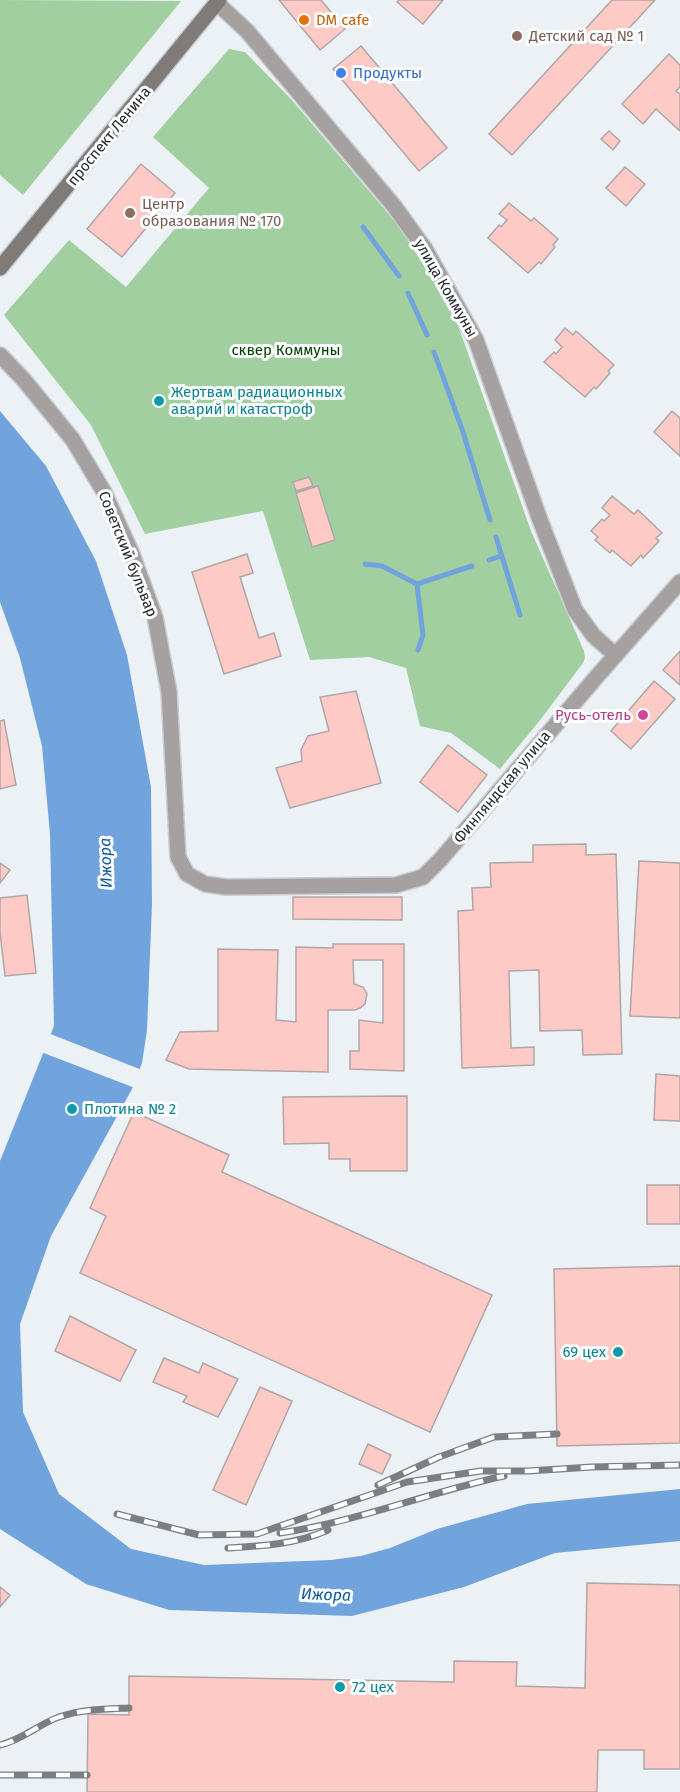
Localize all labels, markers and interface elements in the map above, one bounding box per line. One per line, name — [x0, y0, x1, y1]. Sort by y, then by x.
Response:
place label: DM cafe — [316, 11, 369, 29]
marker: DM cafe — [297, 13, 311, 27]
place label: Детский сад № 1 — [528, 27, 644, 45]
marker: Детский сад № 1 — [510, 29, 524, 43]
place label: Продукты — [353, 64, 422, 82]
marker: Продукты — [334, 66, 348, 80]
street label: проспект Ленина — [64, 83, 154, 189]
place label: Центр образования № 170 — [142, 195, 281, 230]
marker: Центр образования № 170 — [123, 206, 137, 220]
street label: улица Коммуны — [411, 236, 481, 340]
park label: сквер Коммуны — [231, 341, 341, 359]
place label: Жертвам радиационных аварий и катастроф — [171, 383, 343, 418]
marker: Жертвам радиационных аварий и катастроф — [152, 394, 166, 408]
street label: Советский бульвар — [95, 489, 161, 619]
place label: Русь-отель — [555, 706, 631, 724]
marker: Русь-отель — [636, 708, 650, 722]
street label: Финляндская улица — [450, 727, 554, 847]
water label: Ижора — [95, 838, 116, 888]
place label: Плотина № 2 — [84, 1100, 176, 1118]
marker: Плотина № 2 — [65, 1102, 79, 1116]
place label: 69 цех — [562, 1343, 607, 1361]
marker: 69 цех — [611, 1345, 625, 1359]
water label: Ижора — [301, 1584, 351, 1605]
place label: 72 цех — [352, 1678, 395, 1696]
marker: 72 цех — [333, 1680, 347, 1694]

